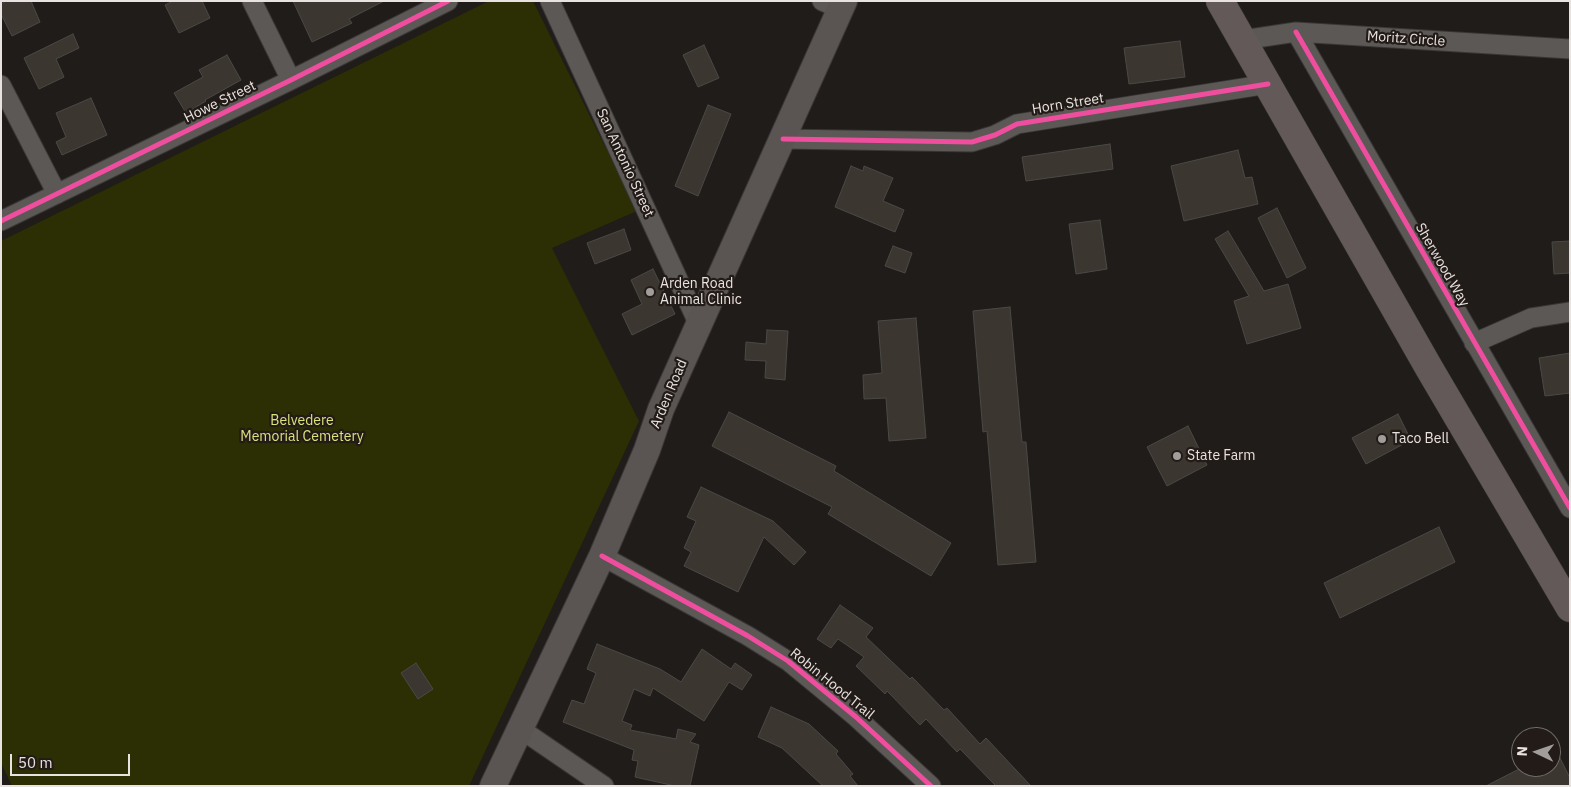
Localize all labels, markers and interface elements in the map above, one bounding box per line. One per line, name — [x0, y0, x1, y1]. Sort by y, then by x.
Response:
street label: Moritz Circle — [1366, 28, 1446, 50]
street label: Howe Street — [181, 77, 259, 127]
street label: Horn Street — [1031, 90, 1105, 118]
street label: San Antonio Street — [593, 106, 657, 220]
street label: Sherwood Way — [1411, 220, 1473, 310]
place label: Arden Road Animal Clinic — [660, 276, 742, 308]
marker: Arden Road Animal Clinic — [644, 286, 656, 298]
street label: Arden Road — [647, 357, 691, 431]
park label: Belvedere Memorial Cemetery — [240, 413, 364, 446]
place label: Taco Bell — [1392, 431, 1449, 447]
marker: Taco Bell — [1376, 433, 1388, 445]
place label: State Farm — [1187, 448, 1255, 464]
marker: State Farm — [1171, 450, 1183, 462]
street label: Robin Hood Trail — [786, 645, 878, 723]
north arrow — [1511, 727, 1561, 777]
scale bar — [12, 744, 132, 776]
text: N — [1513, 746, 1531, 757]
text: 50 m — [18, 753, 53, 772]

